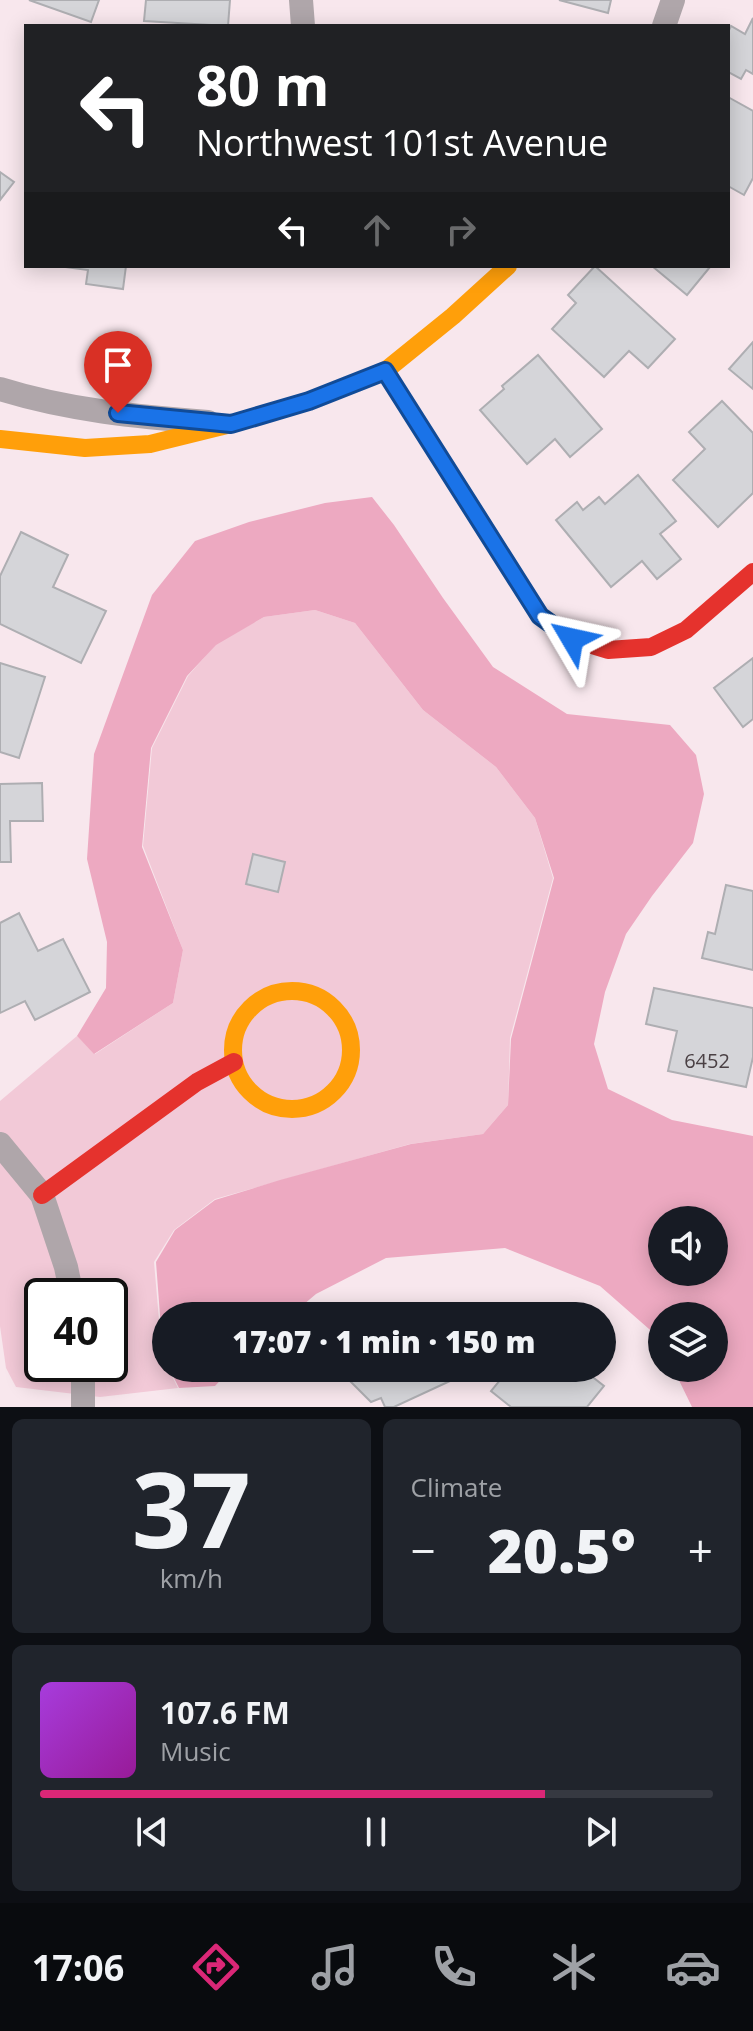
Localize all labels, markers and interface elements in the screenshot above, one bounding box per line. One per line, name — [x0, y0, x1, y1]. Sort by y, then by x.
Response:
text: 80 m — [196, 46, 330, 122]
icon: left — [64, 56, 168, 160]
text: Northwest 101st Avenue — [196, 118, 608, 167]
icon: left — [271, 208, 315, 252]
icon: ahead — [355, 208, 399, 252]
icon: right — [439, 208, 483, 252]
pin — [84, 331, 152, 413]
icon: arrive — [96, 343, 140, 387]
position arrow — [530, 597, 614, 681]
house number: 6452 — [684, 1047, 730, 1074]
map controls — [648, 1206, 728, 1382]
button: sound — [648, 1206, 728, 1286]
speed limit sign: 40 — [24, 1278, 128, 1382]
button: layers — [648, 1302, 728, 1382]
text: 17:07 · 1 min · 150 m — [232, 1321, 536, 1362]
text: 37 — [132, 1437, 251, 1578]
text: Climate — [411, 1469, 502, 1505]
text: 20.5° — [488, 1509, 636, 1591]
text: − — [411, 1520, 436, 1580]
text: + — [688, 1520, 713, 1580]
text: km/h — [160, 1560, 223, 1596]
text: 107.6 FM — [160, 1692, 290, 1733]
text: Music — [160, 1733, 231, 1769]
icon: previous — [130, 1810, 174, 1854]
icon: pause — [354, 1810, 398, 1854]
icon: next — [579, 1810, 623, 1854]
icon: directions — [188, 1939, 244, 1995]
icon: music — [307, 1939, 363, 1995]
icon: phone — [426, 1939, 482, 1995]
icon: climate — [546, 1939, 602, 1995]
icon: car — [665, 1939, 721, 1995]
text: 17:06 — [32, 1943, 124, 1992]

